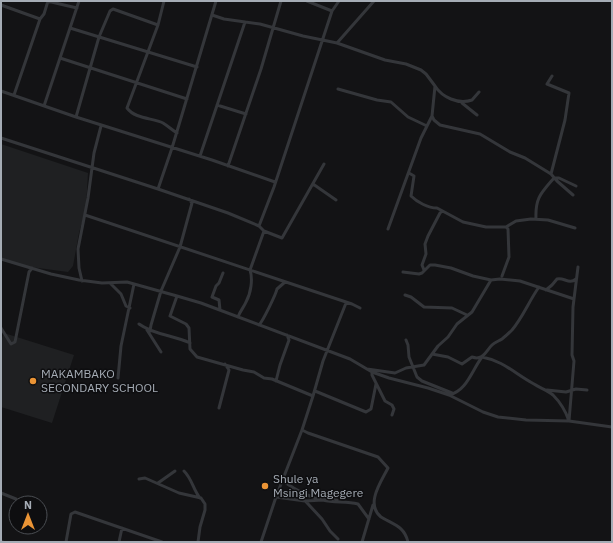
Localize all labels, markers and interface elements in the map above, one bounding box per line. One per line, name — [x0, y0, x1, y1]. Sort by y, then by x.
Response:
place label: MAKAMBAKO SECONDARY SCHOOL — [41, 366, 158, 395]
marker: MAKAMBAKO SECONDARY SCHOOL — [28, 376, 38, 386]
place label: Shule ya Msingi Magegere — [273, 471, 364, 500]
marker: Shule ya Msingi Magegere — [260, 481, 270, 491]
north arrow — [8, 495, 48, 535]
text: N — [24, 498, 32, 512]

